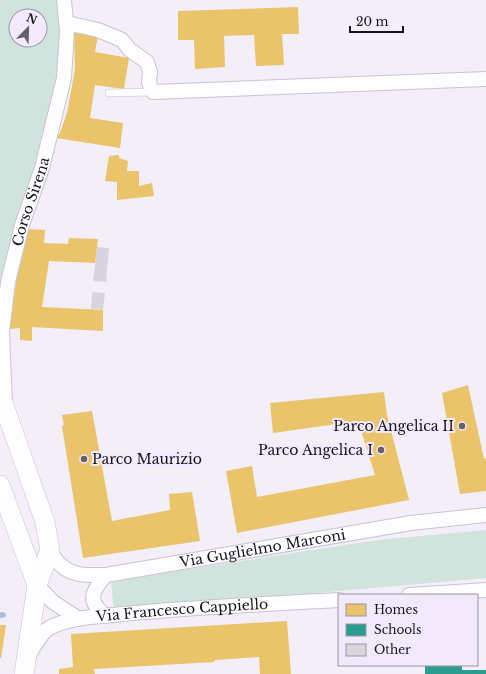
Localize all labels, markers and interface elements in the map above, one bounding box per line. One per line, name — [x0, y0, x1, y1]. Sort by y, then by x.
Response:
north arrow — [8, 8, 48, 48]
scale bar — [350, 8, 403, 34]
text: N — [24, 10, 40, 28]
text: 20 m — [356, 14, 388, 29]
street label: Corso Sirena — [8, 155, 53, 248]
place label: Parco Angelica II — [333, 417, 454, 435]
marker: Parco Angelica II — [457, 421, 467, 431]
place label: Parco Angelica I — [258, 441, 373, 459]
marker: Parco Angelica I — [376, 445, 386, 455]
place label: Parco Maurizio — [92, 450, 202, 468]
marker: Parco Maurizio — [79, 454, 89, 464]
street label: Via Guglielmo Marconi — [177, 525, 347, 571]
legend — [338, 594, 478, 666]
street label: Via Francesco Cappiello — [94, 595, 269, 625]
text: Homes — [374, 602, 418, 617]
text: Schools — [374, 622, 421, 637]
text: Other — [374, 642, 411, 657]

